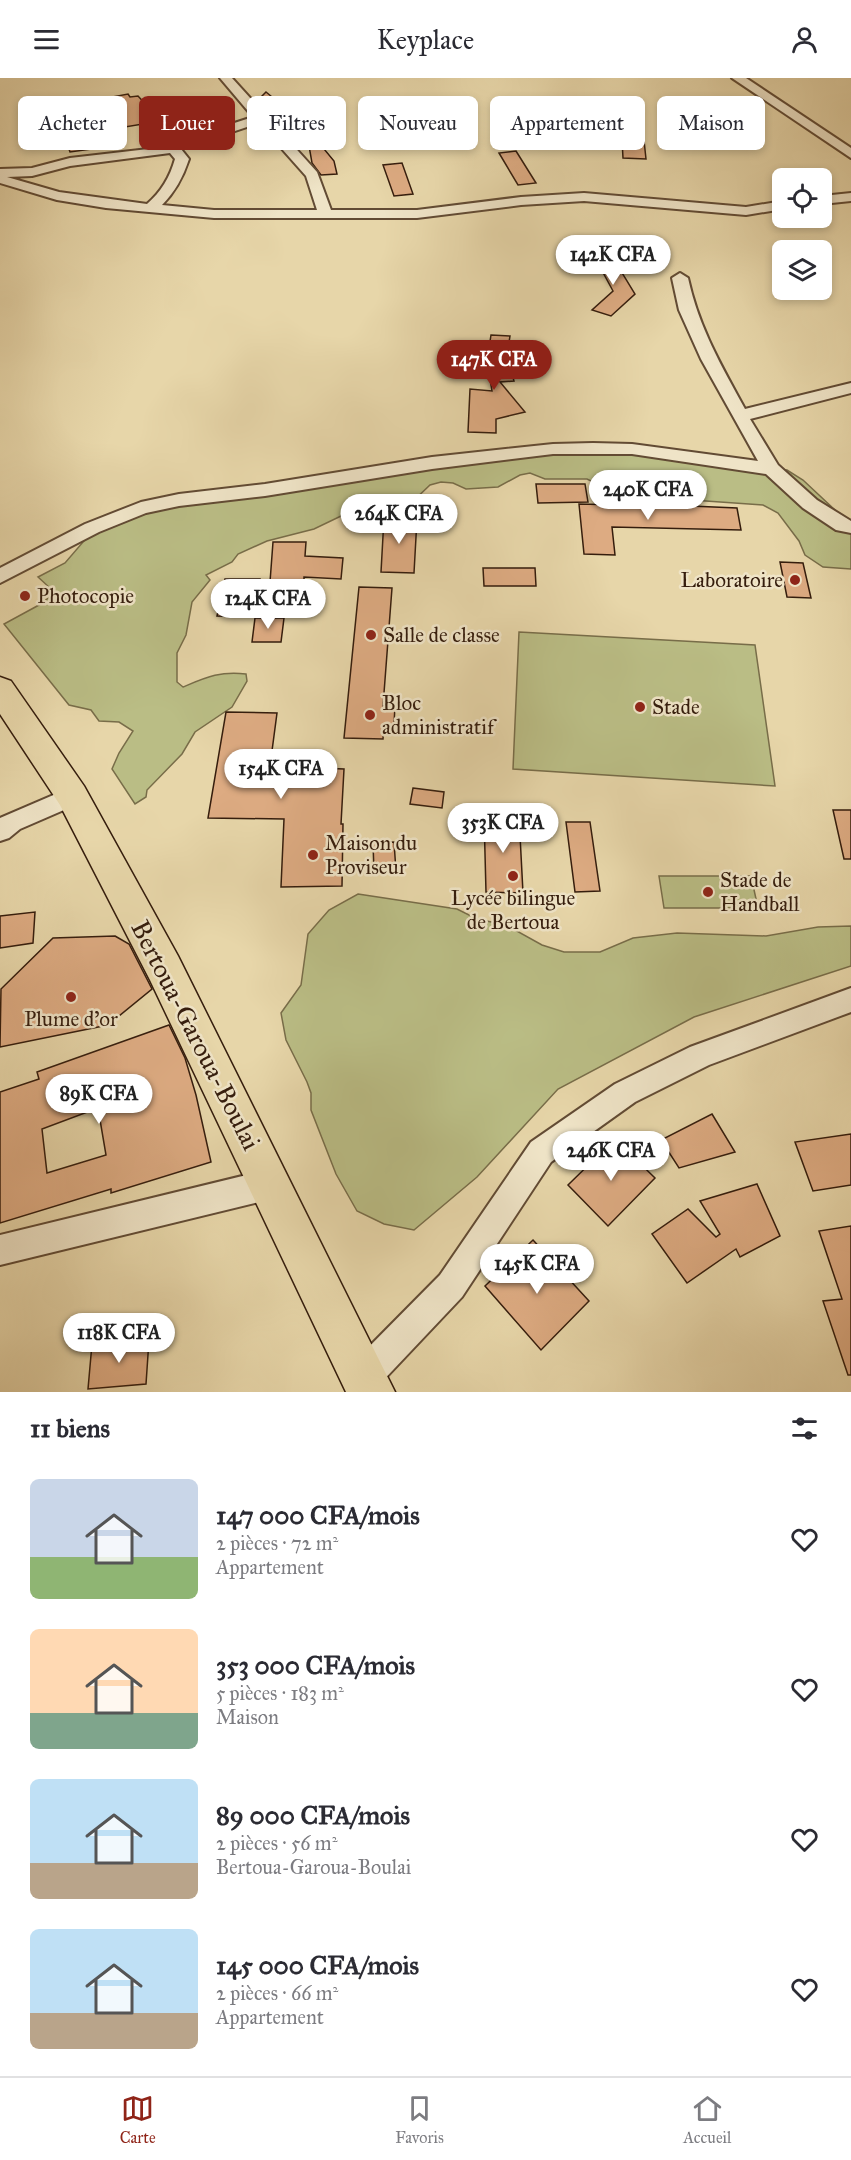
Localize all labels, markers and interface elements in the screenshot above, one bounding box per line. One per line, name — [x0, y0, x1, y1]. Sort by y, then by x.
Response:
icon: menu — [30, 23, 63, 56]
text: Keyplace — [377, 23, 474, 56]
icon: person — [788, 23, 821, 56]
chip: Acheter — [18, 96, 127, 150]
chip: Louer — [139, 96, 235, 150]
chip: Filtres — [247, 96, 346, 150]
chip: Nouveau — [358, 96, 478, 150]
chip: Appartement — [490, 96, 645, 150]
chip: Maison — [657, 96, 765, 150]
map controls — [772, 168, 832, 300]
button: locate — [772, 168, 832, 228]
pin: 142K CFA — [551, 235, 675, 286]
button: layers — [772, 240, 832, 300]
text: 142K CFA — [570, 242, 656, 266]
pin: 147K CFA — [432, 340, 556, 391]
text: 147K CFA — [451, 347, 537, 371]
pin: 240K CFA — [586, 470, 710, 521]
text: 240K CFA — [603, 477, 693, 501]
pin: 264K CFA — [337, 494, 461, 545]
text: 264K CFA — [355, 501, 443, 525]
place label: Laboratoire — [681, 567, 783, 593]
marker: Laboratoire — [788, 573, 802, 587]
pin: 124K CFA — [206, 579, 330, 630]
place label: Photocopie — [37, 583, 134, 609]
text: 124K CFA — [225, 586, 311, 610]
marker: Photocopie — [18, 589, 32, 603]
place label: Salle de classe — [383, 622, 500, 648]
marker: Salle de classe — [364, 628, 378, 642]
place label: Bloc administratif — [382, 690, 497, 740]
place label: Stade — [652, 694, 700, 720]
marker: Stade — [633, 700, 647, 714]
marker: Bloc administratif — [363, 708, 377, 722]
pin: 154K CFA — [219, 749, 343, 800]
text: 154K CFA — [238, 756, 324, 780]
pin: 353K CFA — [441, 803, 565, 854]
text: 353K CFA — [462, 810, 544, 834]
place label: Maison du Proviseur — [325, 830, 417, 880]
marker: Maison du Proviseur — [306, 848, 320, 862]
place label: Stade de Handball — [720, 867, 800, 917]
marker: Lycée bilingue de Bertoua — [506, 869, 520, 883]
place label: Lycée bilingue de Bertoua — [451, 885, 575, 935]
marker: Stade de Handball — [701, 885, 715, 899]
street label: Bertoua-Garoua-Boulai — [124, 915, 268, 1155]
marker: Plume d'or — [64, 990, 78, 1004]
place label: Plume d'or — [24, 1006, 118, 1032]
pin: 89K CFA — [44, 1074, 154, 1125]
text: 89K CFA — [59, 1081, 139, 1105]
pin: 246K CFA — [549, 1131, 673, 1182]
text: 246K CFA — [567, 1138, 655, 1162]
pin: 145K CFA — [475, 1244, 599, 1295]
text: 145K CFA — [494, 1251, 580, 1275]
pin: 118K CFA — [57, 1313, 181, 1364]
text: 118K CFA — [77, 1320, 161, 1344]
text: 11 biens — [30, 1412, 110, 1444]
icon: filters — [788, 1412, 821, 1445]
text: 147 000 CFA/mois — [216, 1499, 420, 1531]
icon: home — [78, 1503, 150, 1575]
icon: heart — [788, 1523, 821, 1556]
text: 2 pièces · 72 m² — [216, 1531, 338, 1555]
text: Appartement — [216, 1555, 324, 1579]
text: 353 000 CFA/mois — [216, 1649, 415, 1681]
icon: home — [78, 1653, 150, 1725]
icon: heart — [788, 1673, 821, 1706]
text: 5 pièces · 183 m² — [216, 1681, 344, 1705]
text: Maison — [216, 1705, 279, 1729]
text: 89 000 CFA/mois — [216, 1799, 410, 1831]
icon: home — [78, 1803, 150, 1875]
icon: heart — [788, 1823, 821, 1856]
text: 2 pièces · 56 m² — [216, 1831, 337, 1855]
text: Bertoua-Garoua-Boulai — [216, 1855, 411, 1879]
text: 145 000 CFA/mois — [216, 1949, 419, 1981]
icon: home — [78, 1953, 150, 2025]
icon: heart — [788, 1973, 821, 2006]
text: 2 pièces · 66 m² — [216, 1981, 338, 2005]
text: Appartement — [216, 2005, 324, 2029]
tab: Carte — [120, 2092, 156, 2147]
tab: Favoris — [395, 2092, 444, 2147]
tab: Accueil — [683, 2092, 731, 2147]

